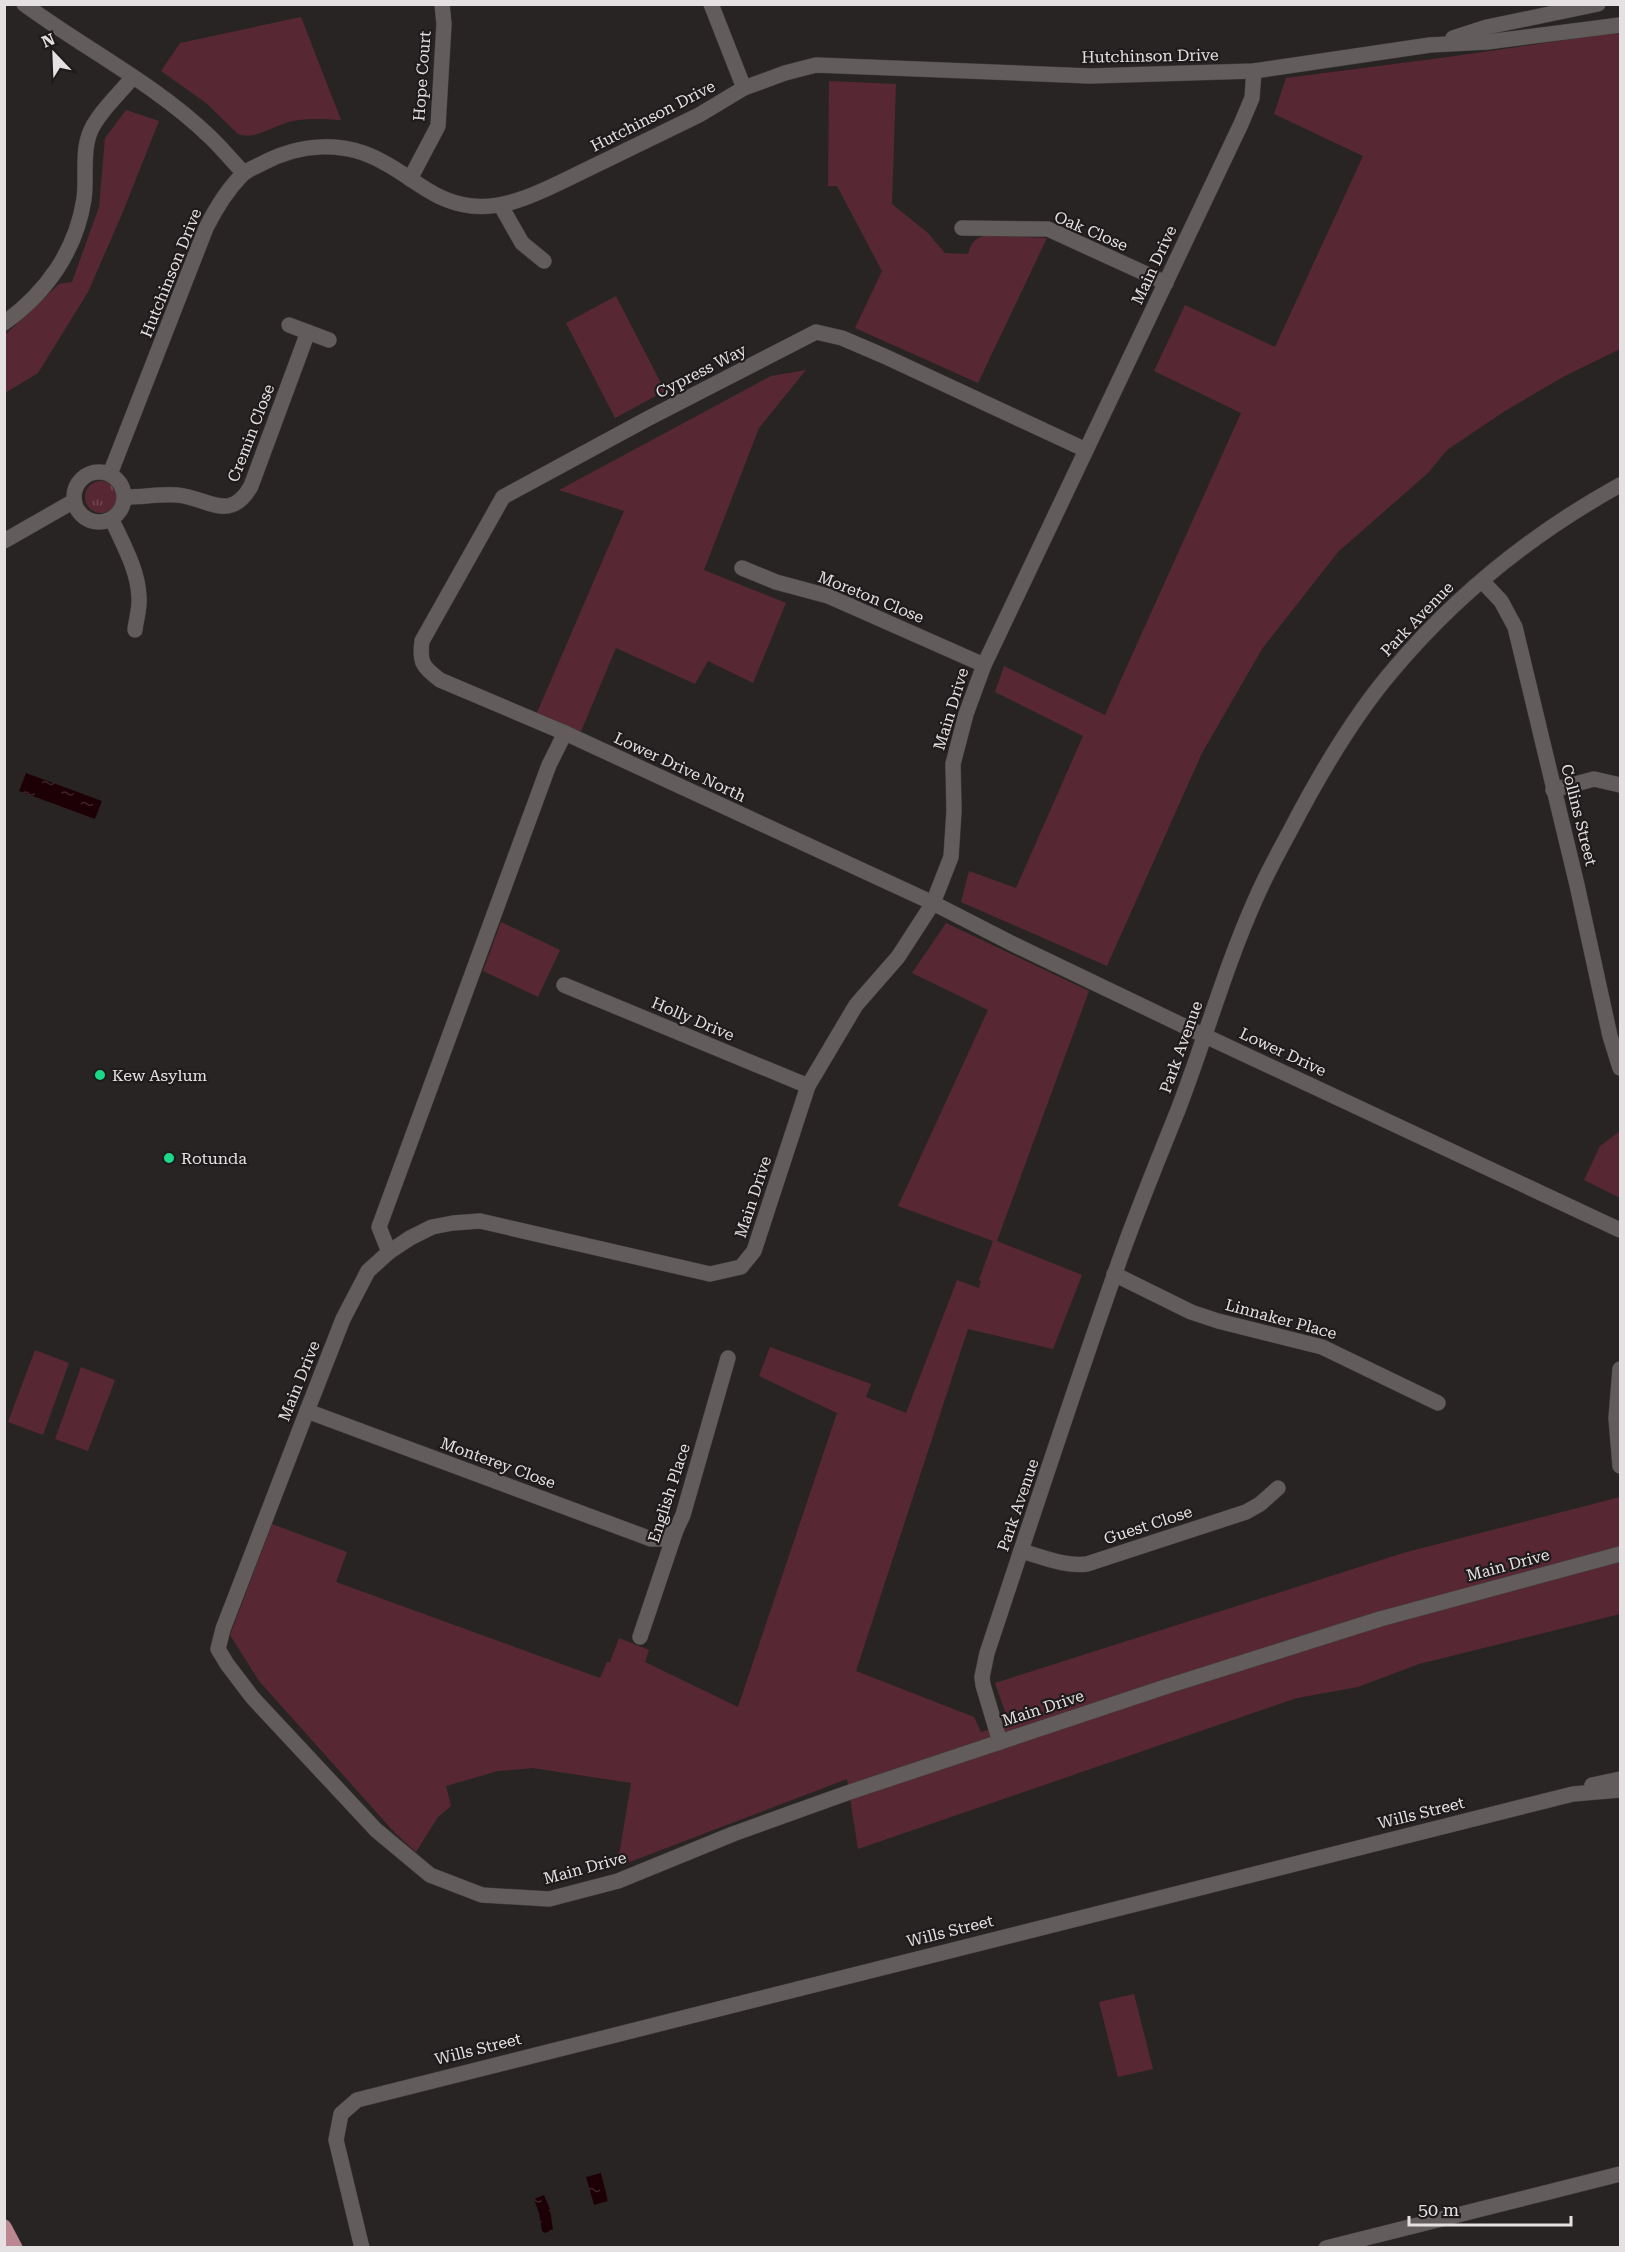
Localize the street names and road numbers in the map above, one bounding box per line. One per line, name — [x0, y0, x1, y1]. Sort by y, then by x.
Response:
street label: Hope Court — [409, 30, 435, 122]
street label: Hutchinson Drive — [1081, 45, 1219, 67]
street label: Hutchinson Drive — [588, 76, 719, 156]
street label: Hutchinson Drive — [136, 206, 206, 340]
street label: Oak Close — [1051, 207, 1131, 255]
street label: Main Drive — [1127, 222, 1181, 308]
street label: Cypress Way — [652, 340, 750, 402]
street label: Cremin Close — [224, 381, 278, 485]
street label: Moreton Close — [815, 567, 927, 627]
street label: Park Avenue — [1377, 577, 1458, 660]
street label: Main Drive — [929, 665, 973, 752]
street label: Lower Drive North — [611, 728, 749, 806]
street label: Collins Street — [1557, 762, 1601, 868]
street label: Holly Drive — [649, 993, 737, 1045]
street label: Park Avenue — [1156, 998, 1207, 1096]
street label: Lower Drive — [1237, 1024, 1330, 1080]
street label: Main Drive — [731, 1153, 775, 1240]
street label: Linnaker Place — [1223, 1295, 1339, 1343]
street label: Main Drive — [274, 1338, 324, 1424]
street label: Monterey Close — [438, 1433, 558, 1493]
street label: English Place — [644, 1441, 694, 1545]
street label: Park Avenue — [993, 1456, 1043, 1554]
street label: Guest Close — [1101, 1502, 1195, 1548]
street label: Main Drive — [1464, 1545, 1552, 1585]
street label: Main Drive — [1000, 1686, 1087, 1730]
street label: Wills Street — [1376, 1793, 1466, 1833]
street label: Main Drive — [541, 1848, 629, 1888]
street label: Wills Street — [905, 1911, 995, 1951]
street label: Wills Street — [433, 2029, 523, 2069]

